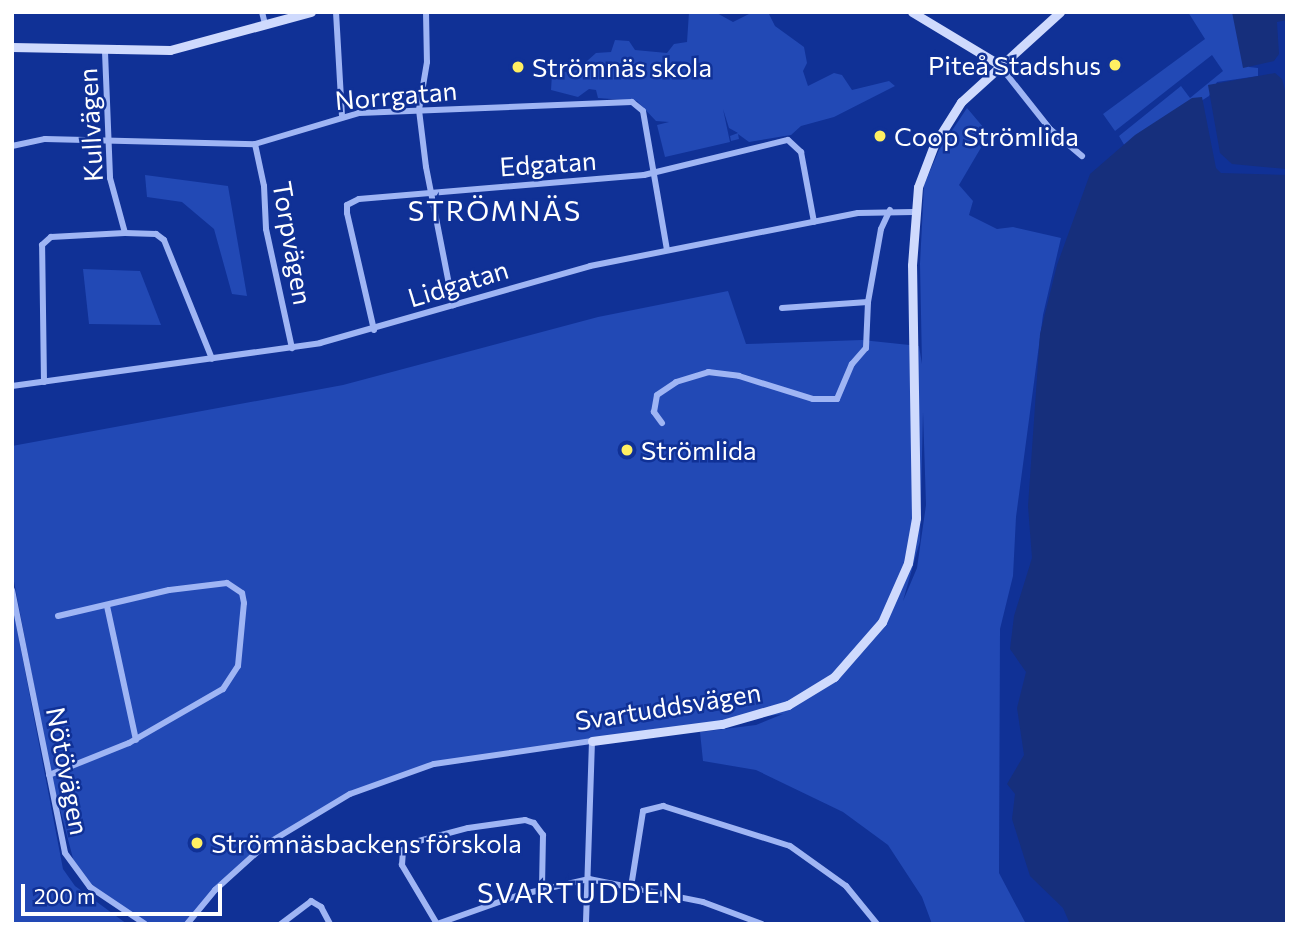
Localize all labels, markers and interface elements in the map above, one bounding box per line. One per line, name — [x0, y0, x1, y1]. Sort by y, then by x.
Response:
place label: Piteå Stadshus — [928, 49, 1101, 81]
place label: Strömnäs skola — [532, 51, 712, 83]
marker: Piteå Stadshus — [1107, 57, 1123, 73]
marker: Strömnäs skola — [510, 59, 526, 75]
street label: Kullvägen — [71, 67, 109, 183]
street label: Norrgatan — [334, 74, 458, 116]
place label: Coop Strömlida — [894, 120, 1079, 152]
marker: Coop Strömlida — [872, 128, 888, 144]
street label: Edgatan — [498, 144, 598, 182]
street label: Torpvägen — [267, 179, 319, 307]
district label: STRÖMNÄS — [409, 193, 581, 227]
street label: Lidgatan — [404, 253, 512, 313]
place label: Strömlida — [641, 434, 757, 466]
marker: Strömlida — [619, 442, 635, 458]
street label: Svartuddsvägen — [573, 676, 763, 736]
street label: Nötövägen — [40, 704, 96, 838]
place label: Strömnäsbackens förskola — [211, 827, 522, 859]
marker: Strömnäsbackens förskola — [189, 835, 205, 851]
scale bar — [24, 870, 226, 914]
district label: SVARTUDDEN — [478, 875, 684, 909]
text: 200 m — [34, 883, 95, 908]

